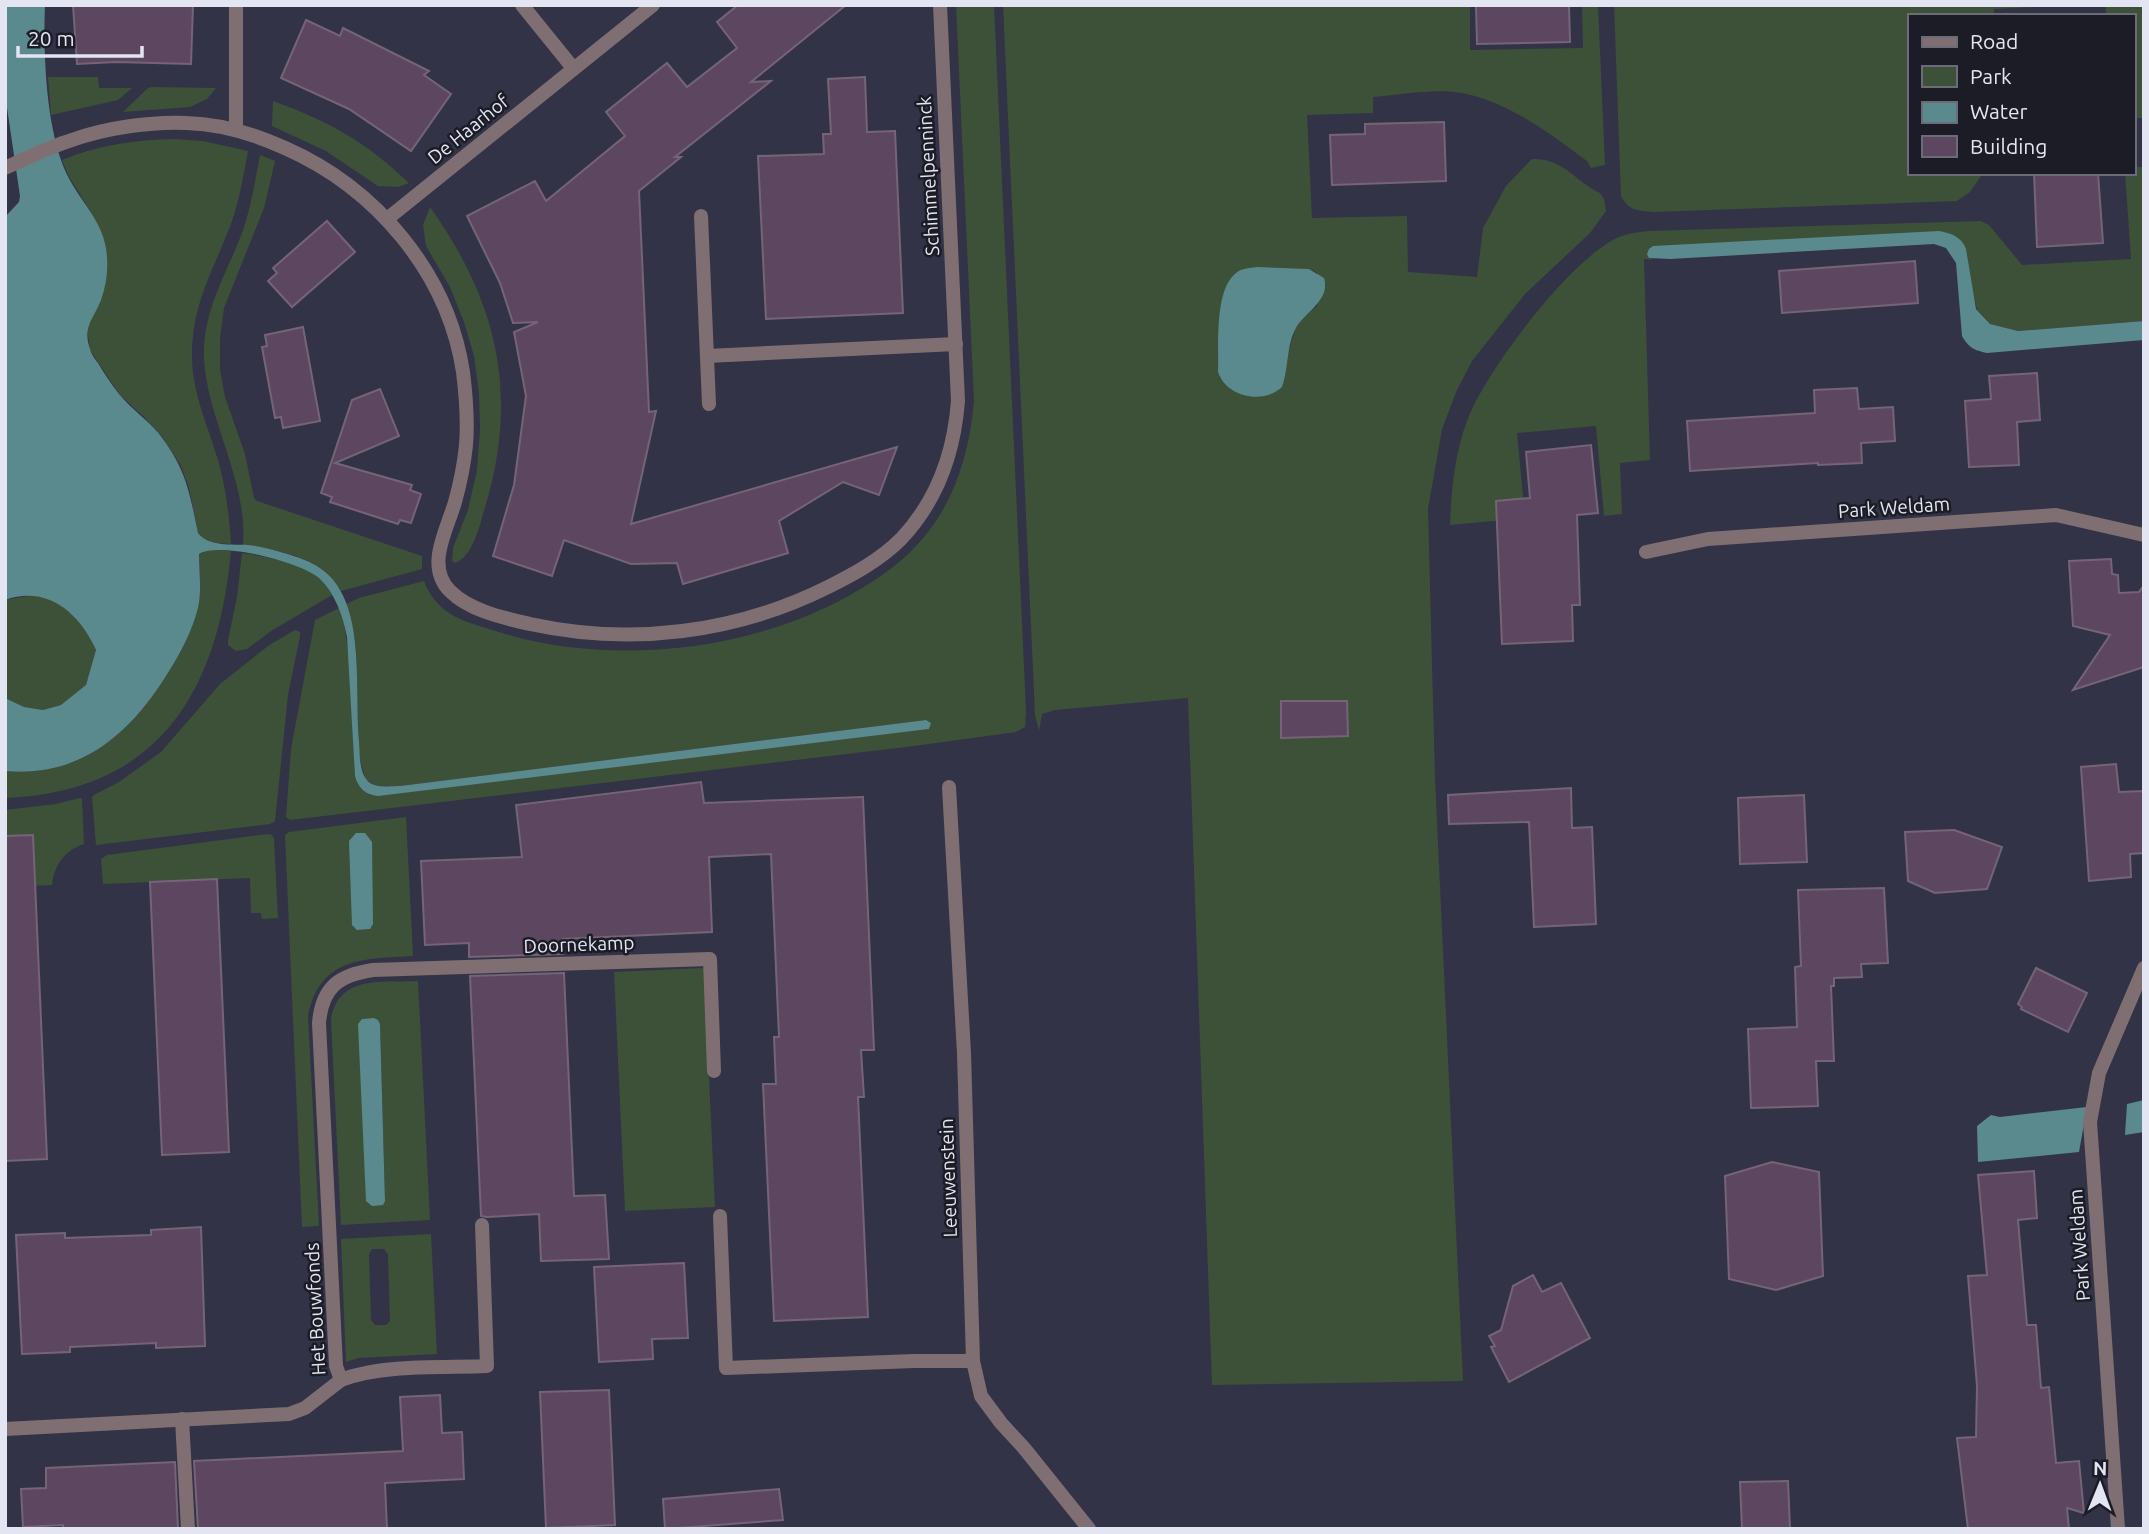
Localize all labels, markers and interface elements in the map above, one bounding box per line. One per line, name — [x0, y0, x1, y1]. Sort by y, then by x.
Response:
scale bar — [18, 14, 142, 58]
legend — [1908, 14, 2135, 175]
text: 20 m — [28, 26, 75, 50]
text: Road — [1970, 29, 2018, 53]
text: Park — [1970, 64, 2012, 88]
street label: De Haarhof — [423, 89, 513, 168]
street label: Schimmelpenninck — [913, 95, 943, 256]
text: Water — [1970, 99, 2028, 123]
text: Building — [1970, 134, 2047, 158]
street label: Park Weldam — [1837, 492, 1951, 522]
street label: Doornekamp — [523, 931, 635, 957]
street label: Leeuwenstein — [935, 1118, 961, 1238]
street label: Park Weldam — [2064, 1188, 2094, 1302]
street label: Het Bouwfonds — [301, 1242, 329, 1376]
north arrow — [2065, 1450, 2135, 1520]
text: N — [2093, 1457, 2108, 1479]

